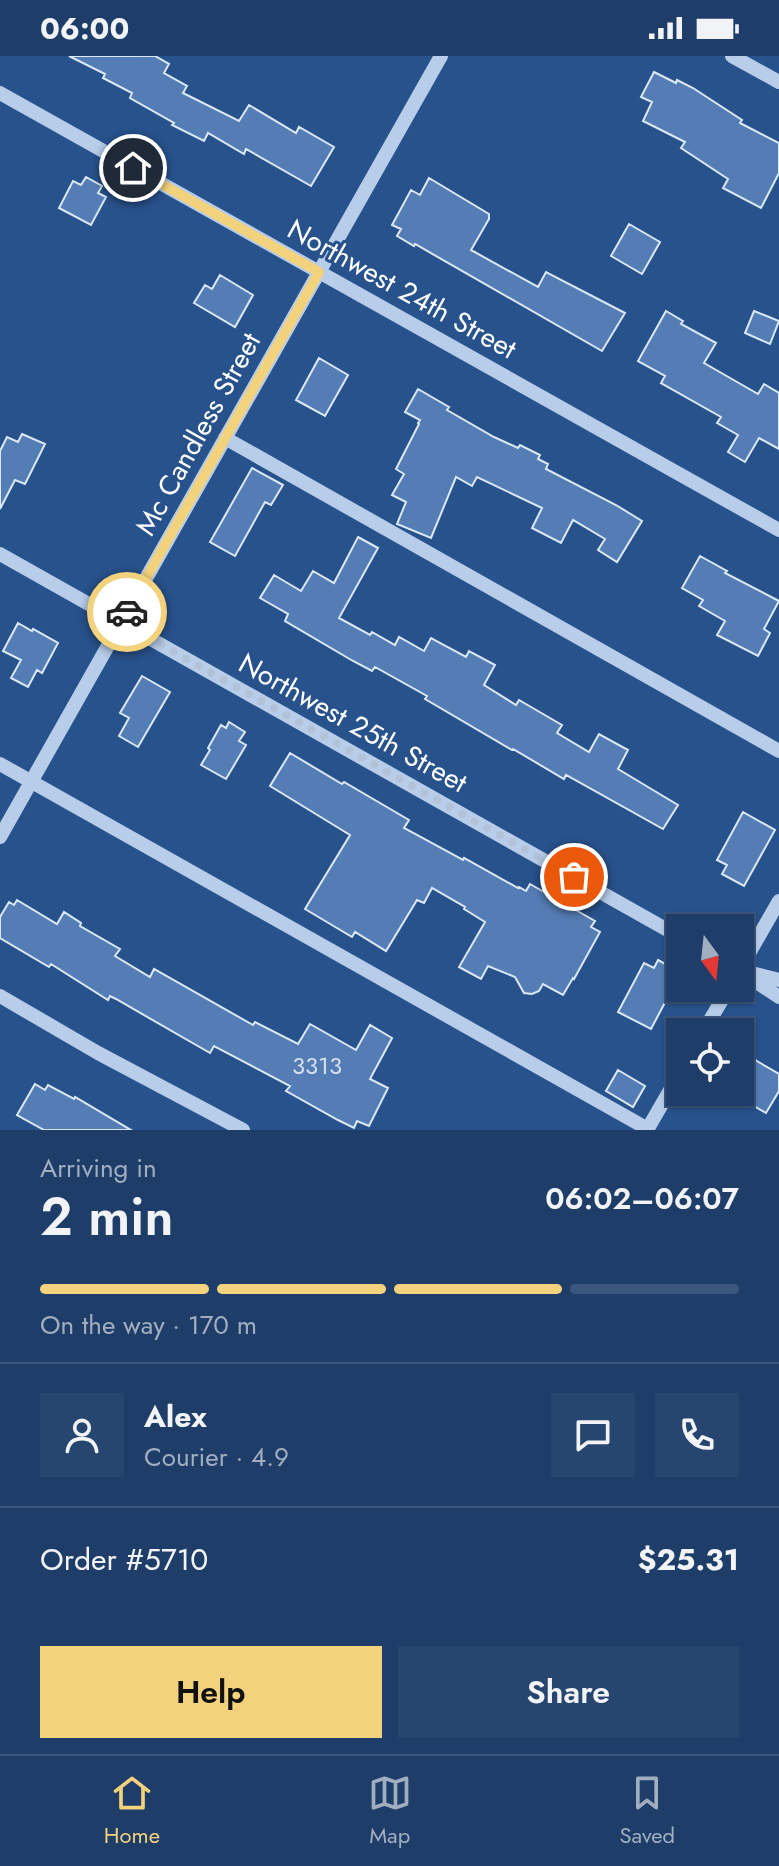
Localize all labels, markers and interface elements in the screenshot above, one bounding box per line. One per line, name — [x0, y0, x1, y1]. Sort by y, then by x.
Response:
text: 06:00 — [40, 7, 129, 50]
pin — [99, 134, 167, 202]
icon: home — [111, 146, 155, 190]
street label: Northwest 24th Street — [280, 209, 524, 369]
street label: Mc Candless Street — [125, 325, 271, 543]
courier — [87, 572, 167, 652]
icon: car — [105, 590, 149, 634]
street label: Northwest 25th Street — [231, 643, 475, 803]
pin — [540, 843, 608, 911]
icon: bag — [552, 855, 596, 899]
north arrow — [666, 914, 754, 1002]
map controls — [666, 914, 754, 1106]
button: locate — [666, 1018, 754, 1106]
house number: 3313 — [292, 1048, 342, 1083]
text: Arriving in — [40, 1149, 157, 1187]
text: 06:02–06:07 — [545, 1177, 739, 1220]
text: 2 min — [40, 1179, 173, 1255]
text: On the way · 170 m — [40, 1306, 257, 1344]
button: person — [40, 1393, 124, 1477]
button: chat — [551, 1393, 635, 1477]
button: phone — [655, 1393, 739, 1477]
text: Alex — [144, 1395, 207, 1438]
text: Courier · 4.9 — [144, 1438, 289, 1476]
text: Order #5710 — [40, 1538, 208, 1581]
text: $25.31 — [638, 1538, 739, 1581]
button: Help — [40, 1646, 382, 1738]
button: Share — [398, 1646, 739, 1738]
tab: Home — [104, 1771, 160, 1851]
tab: Map — [368, 1771, 412, 1851]
tab: Saved — [619, 1771, 675, 1851]

